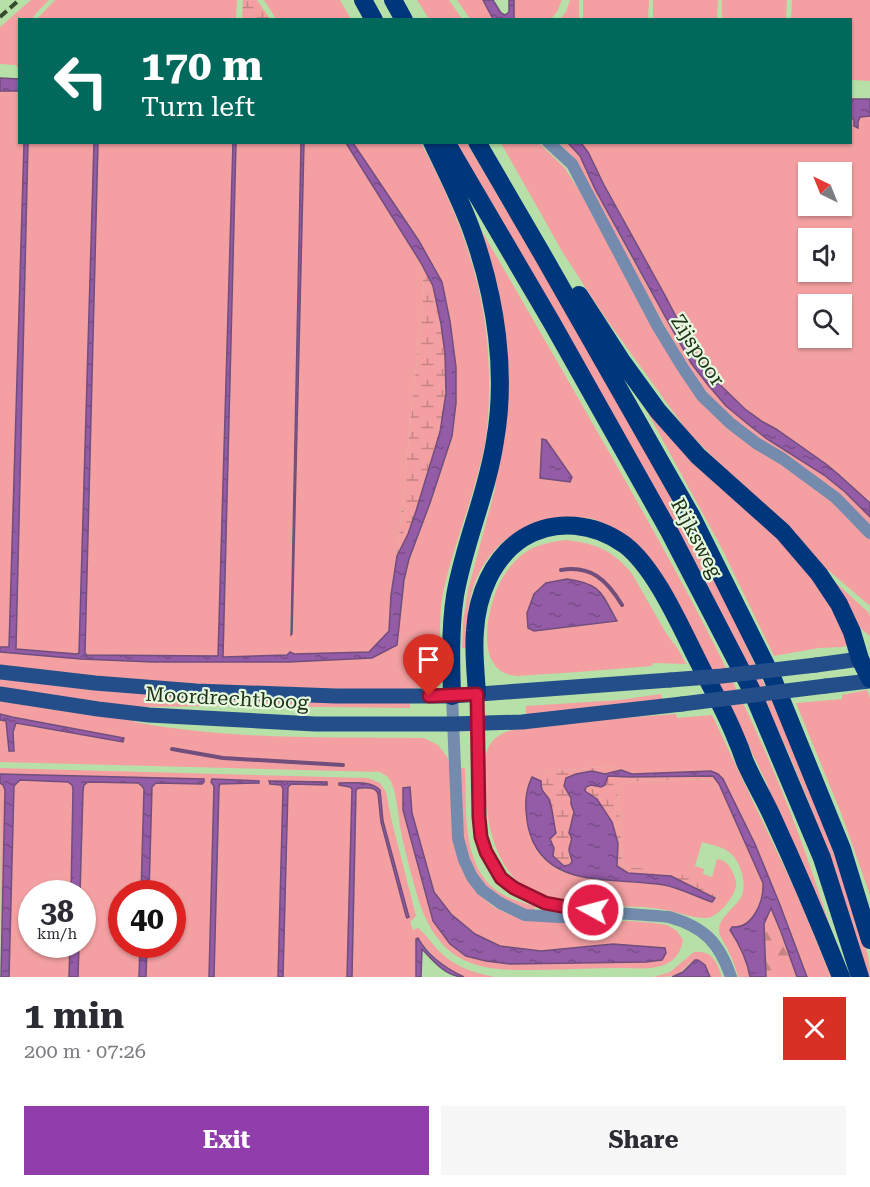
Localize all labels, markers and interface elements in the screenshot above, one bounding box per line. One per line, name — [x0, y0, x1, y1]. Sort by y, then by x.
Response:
text: 170 m — [141, 41, 263, 90]
icon: left — [42, 42, 120, 120]
text: Turn left — [141, 91, 255, 123]
north arrow — [798, 162, 852, 216]
map controls — [798, 162, 852, 348]
button: sound — [798, 228, 852, 282]
button: search — [798, 294, 852, 348]
street label: Zijspoor — [666, 310, 730, 390]
street label: Rijksweg — [666, 494, 728, 582]
pin — [403, 634, 454, 696]
icon: arrive — [412, 643, 445, 676]
street label: Moordrechtboog — [145, 682, 310, 714]
position arrow — [561, 878, 625, 942]
speed limit sign: 40 — [108, 880, 186, 958]
text: 38 — [40, 894, 74, 929]
text: km/h — [37, 925, 77, 943]
text: 1 min — [24, 995, 124, 1037]
button: close — [783, 997, 846, 1060]
text: 200 m · 07:26 — [24, 1039, 146, 1063]
button: Exit — [24, 1106, 429, 1175]
button: Share — [441, 1106, 846, 1175]

